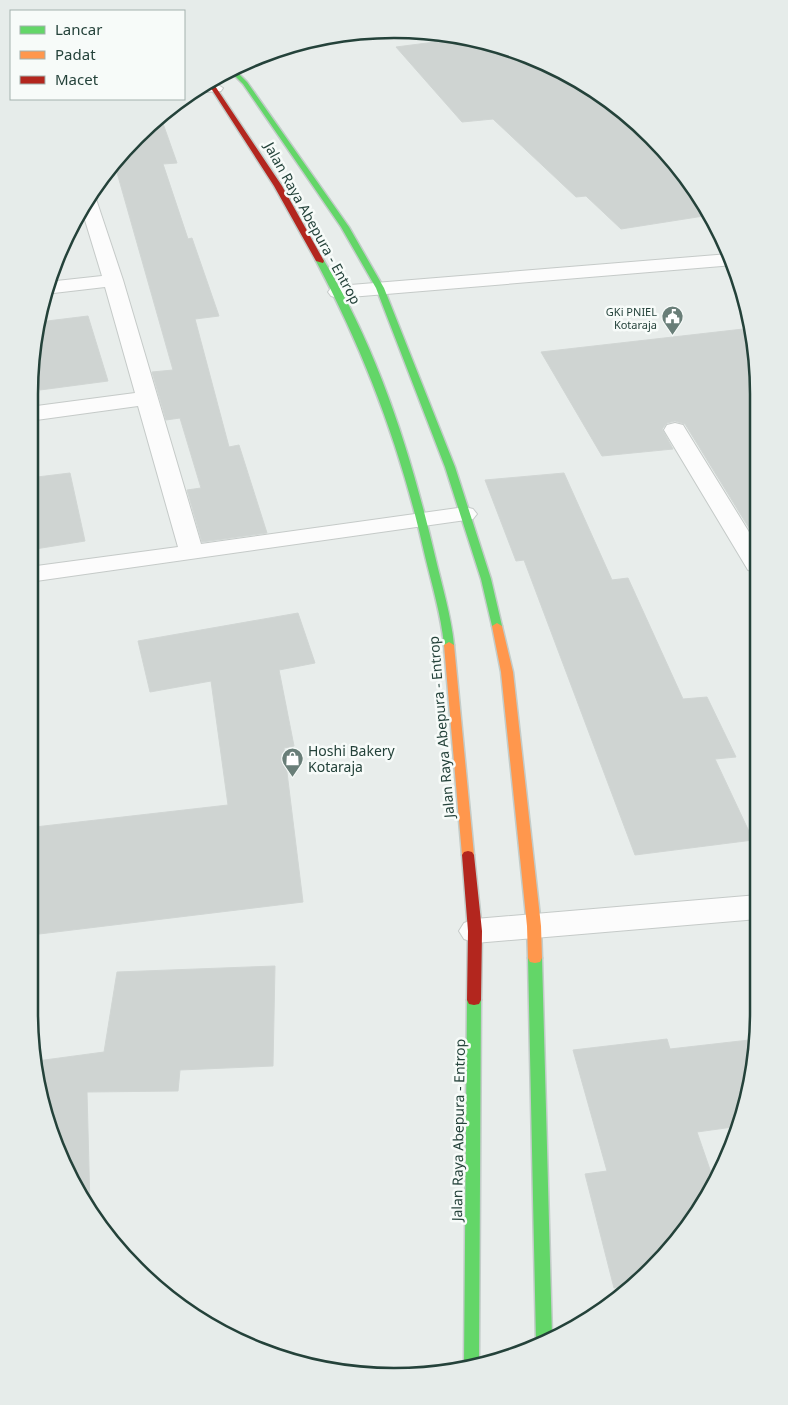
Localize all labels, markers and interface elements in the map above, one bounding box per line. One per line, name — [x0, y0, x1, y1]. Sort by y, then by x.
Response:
legend — [10, 10, 185, 100]
text: Lancar — [55, 19, 102, 39]
text: Padat — [55, 44, 96, 64]
text: Macet — [55, 69, 99, 89]
street label: Jalan Raya Abepura - Entrop — [259, 137, 366, 307]
place label: GKi PNIEL Kotaraja — [606, 304, 657, 332]
public building icon: GKi PNIEL Kotaraja — [661, 305, 685, 336]
street label: Jalan Raya Abepura - Entrop — [424, 635, 459, 821]
place label: Hoshi Bakery Kotaraja — [308, 741, 396, 776]
shop icon: Hoshi Bakery Kotaraja — [280, 746, 304, 777]
street label: Jalan Raya Abepura - Entrop — [447, 1039, 469, 1223]

